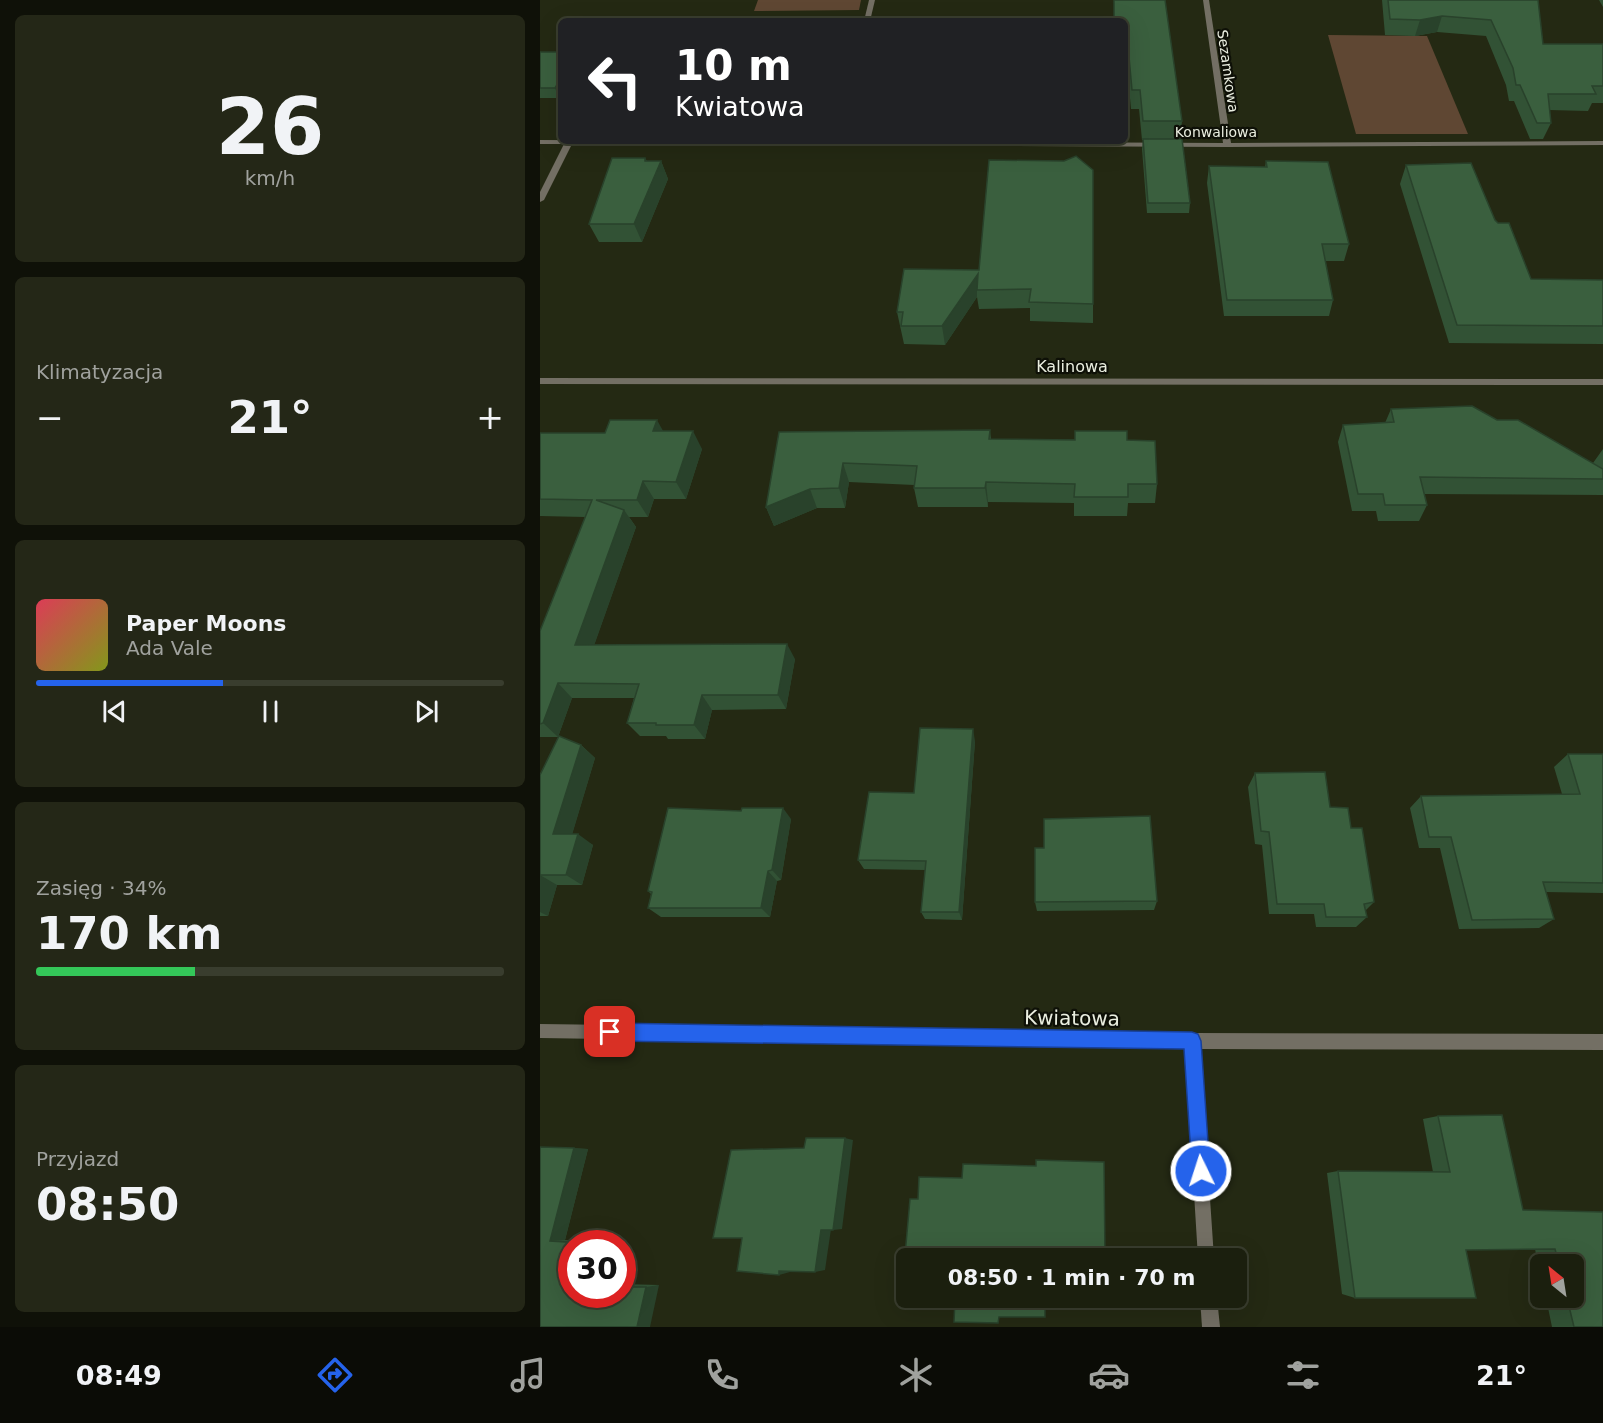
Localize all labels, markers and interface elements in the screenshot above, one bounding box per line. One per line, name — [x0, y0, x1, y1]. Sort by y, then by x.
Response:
street label: Sezamkowa — [1214, 29, 1242, 113]
text: 10 m — [675, 41, 792, 90]
icon: left — [576, 42, 654, 120]
text: 26 — [216, 82, 324, 172]
text: Kwiatowa — [675, 91, 805, 122]
street label: Konwaliowa — [1175, 124, 1257, 140]
text: km/h — [245, 166, 295, 190]
street label: Kalinowa — [1036, 357, 1108, 376]
text: Klimatyzacja — [36, 360, 163, 384]
text: 21° — [227, 391, 313, 444]
text: − — [36, 398, 64, 437]
text: + — [476, 398, 504, 437]
text: Paper Moons — [126, 611, 286, 636]
text: Ada Vale — [126, 636, 213, 660]
icon: previous — [98, 695, 131, 728]
icon: pause — [254, 695, 287, 728]
icon: next — [410, 695, 443, 728]
text: Zasięg · 34% — [36, 876, 166, 900]
text: 170 km — [36, 907, 222, 960]
street label: Kwiatowa — [1024, 1005, 1120, 1031]
pin — [584, 1006, 635, 1057]
icon: arrive — [593, 1015, 626, 1048]
position arrow — [1169, 1139, 1233, 1203]
text: Przyjazd — [36, 1147, 119, 1171]
text: 08:50 — [36, 1178, 179, 1231]
speed limit sign: 30 — [558, 1230, 636, 1308]
north arrow — [1530, 1254, 1584, 1308]
map controls — [1530, 1254, 1584, 1308]
text: 08:50 · 1 min · 70 m — [948, 1265, 1195, 1290]
icon: directions — [314, 1354, 356, 1396]
icon: music — [507, 1354, 549, 1396]
icon: phone — [701, 1354, 743, 1396]
icon: climate — [895, 1354, 937, 1396]
icon: car — [1088, 1354, 1130, 1396]
icon: filters — [1282, 1354, 1324, 1396]
text: 08:49 — [76, 1360, 162, 1391]
text: 21° — [1476, 1360, 1527, 1391]

